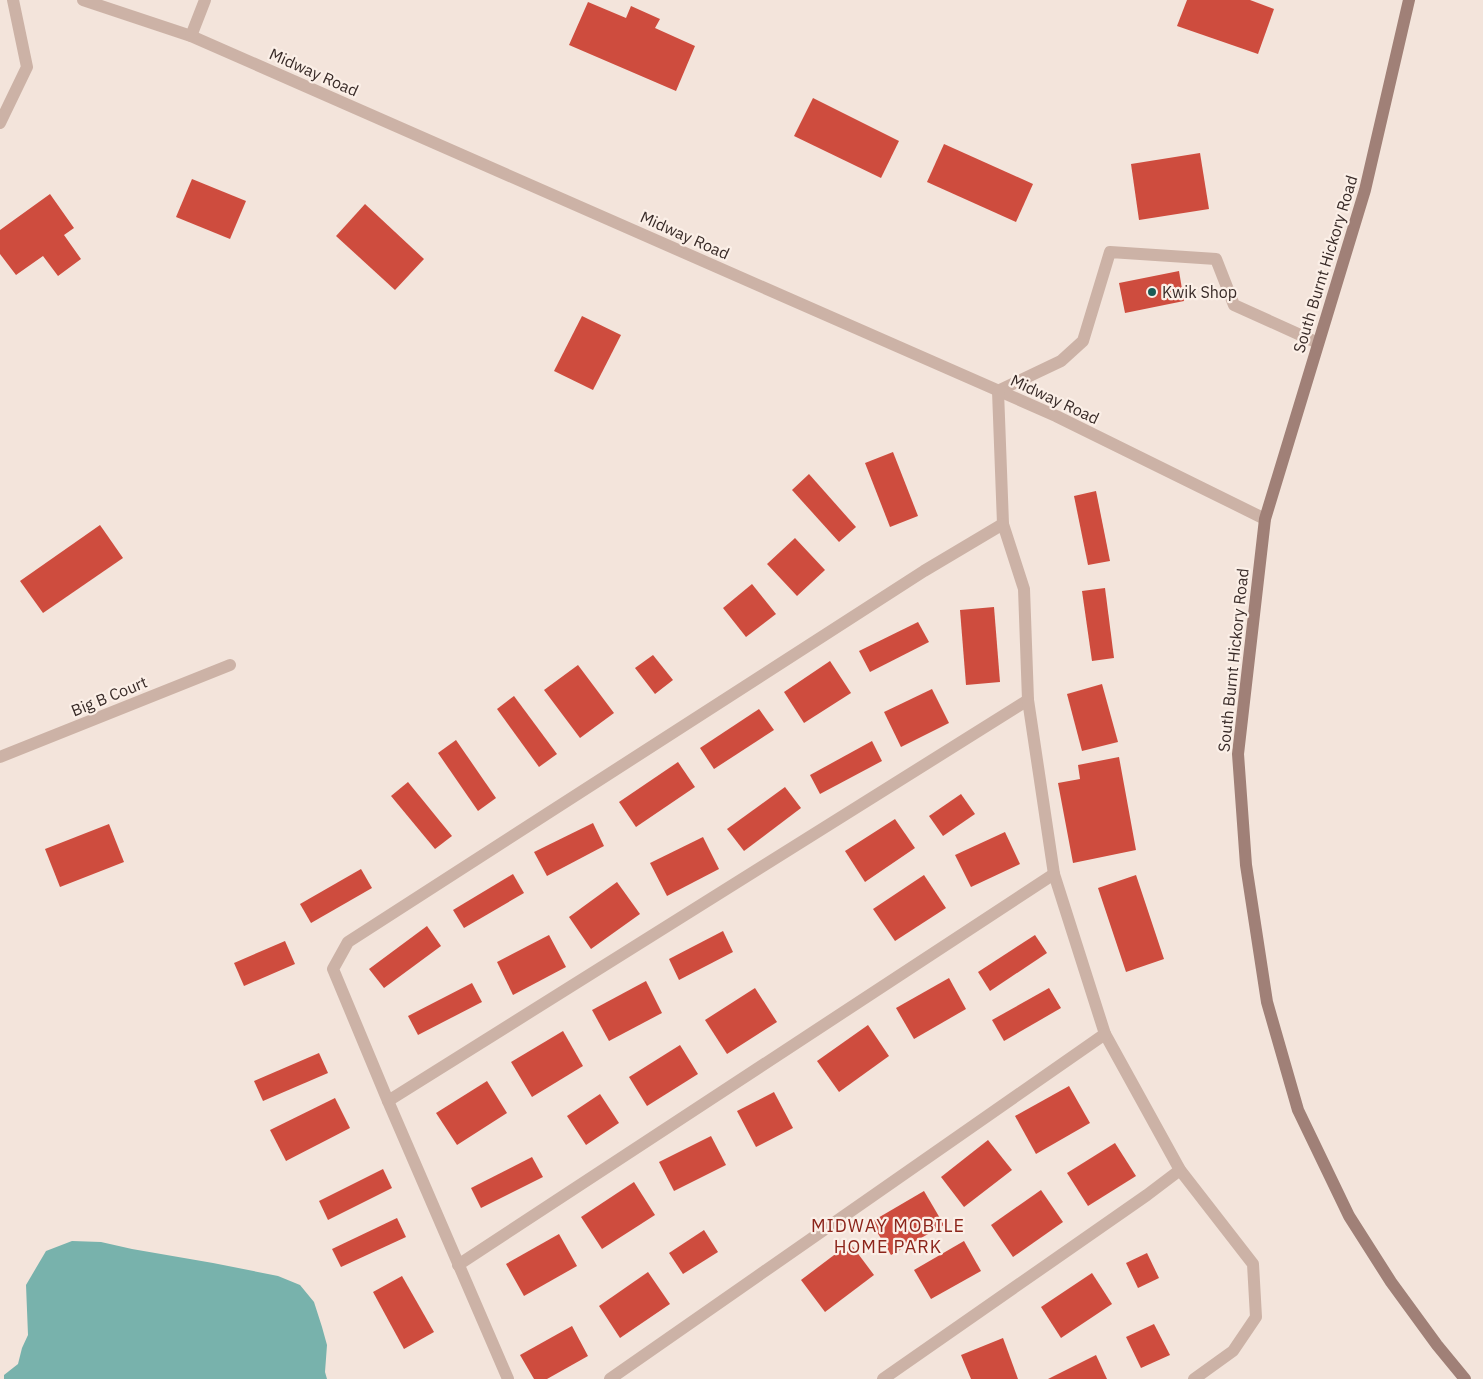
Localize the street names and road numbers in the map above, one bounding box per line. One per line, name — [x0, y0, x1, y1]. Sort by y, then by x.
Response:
street label: Midway Road — [266, 43, 362, 101]
street label: South Burnt Hickory Road — [1288, 173, 1362, 355]
street label: Midway Road — [637, 206, 733, 264]
street label: Midway Road — [1008, 370, 1102, 428]
street label: South Burnt Hickory Road — [1213, 567, 1253, 753]
street label: Big B Court — [68, 672, 150, 720]

